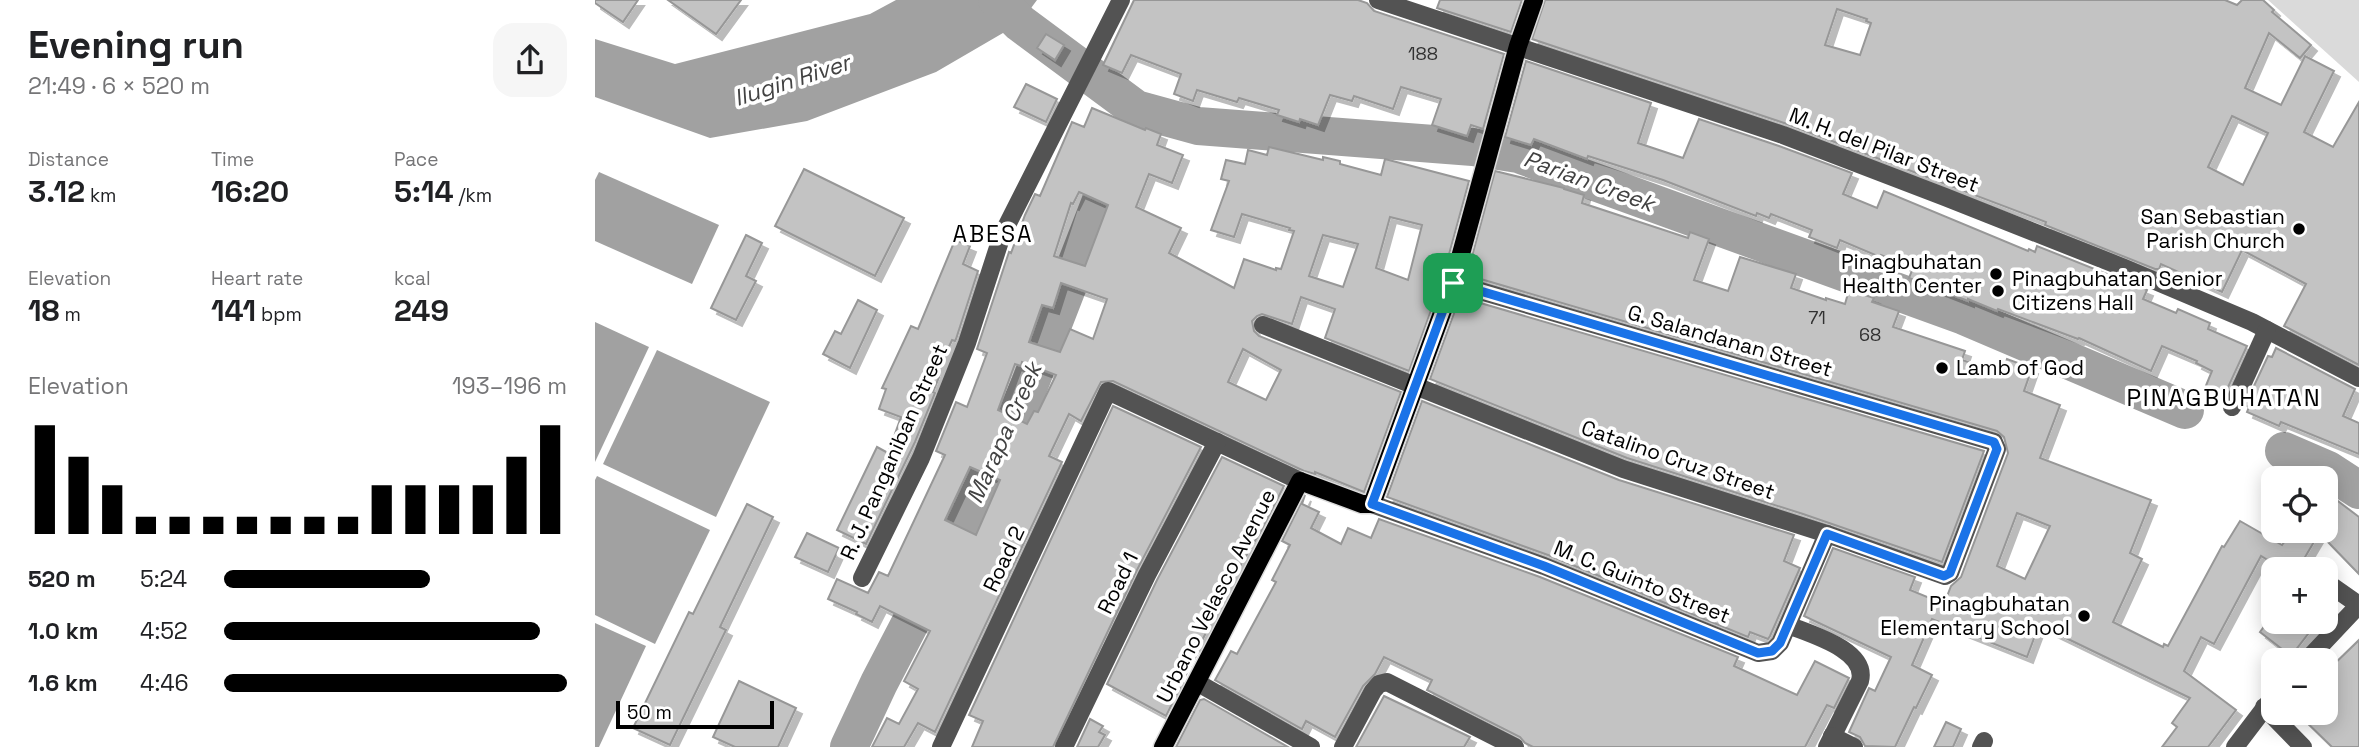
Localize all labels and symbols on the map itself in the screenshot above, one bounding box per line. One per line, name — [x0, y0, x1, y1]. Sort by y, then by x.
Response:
house number: 188 — [1408, 42, 1438, 65]
water label: Ilugin River — [730, 46, 856, 113]
street label: M. H. del Pilar Street — [1786, 101, 1983, 198]
water label: Parian Creek — [1520, 143, 1661, 219]
place label: San Sebastian Parish Church — [2140, 203, 2285, 254]
district label: ABESA — [952, 219, 1034, 249]
marker: San Sebastian Parish Church — [2291, 221, 2307, 237]
place label: Pinagbuhatan Health Center — [1841, 248, 1982, 299]
pin — [1423, 253, 1483, 313]
place label: Pinagbuhatan Senior Citizens Hall — [2012, 265, 2223, 316]
marker: Pinagbuhatan Health Center — [1988, 266, 2004, 282]
marker: Pinagbuhatan Senior Citizens Hall — [1990, 283, 2006, 299]
street label: G. Salandanan Street — [1625, 298, 1836, 383]
house number: 71 — [1808, 306, 1826, 329]
house number: 68 — [1859, 323, 1881, 346]
street label: R. J. Panganiban Street — [834, 340, 953, 564]
place label: Lamb of God — [1956, 354, 2084, 381]
water label: Marapa Creek — [960, 355, 1050, 508]
marker: Lamb of God — [1934, 360, 1950, 376]
district label: PINAGBUHATAN — [2126, 382, 2322, 413]
street label: Catalino Cruz Street — [1578, 414, 1778, 505]
street label: Urbano Velasco Avenue — [1150, 484, 1281, 707]
street label: Road 2 — [977, 522, 1030, 596]
street label: M. C. Guinto Street — [1550, 534, 1734, 629]
street label: Road 1 — [1091, 547, 1144, 618]
place label: Pinagbuhatan Elementary School — [1880, 590, 2070, 641]
marker: Pinagbuhatan Elementary School — [2076, 608, 2092, 624]
scale bar — [616, 698, 773, 730]

